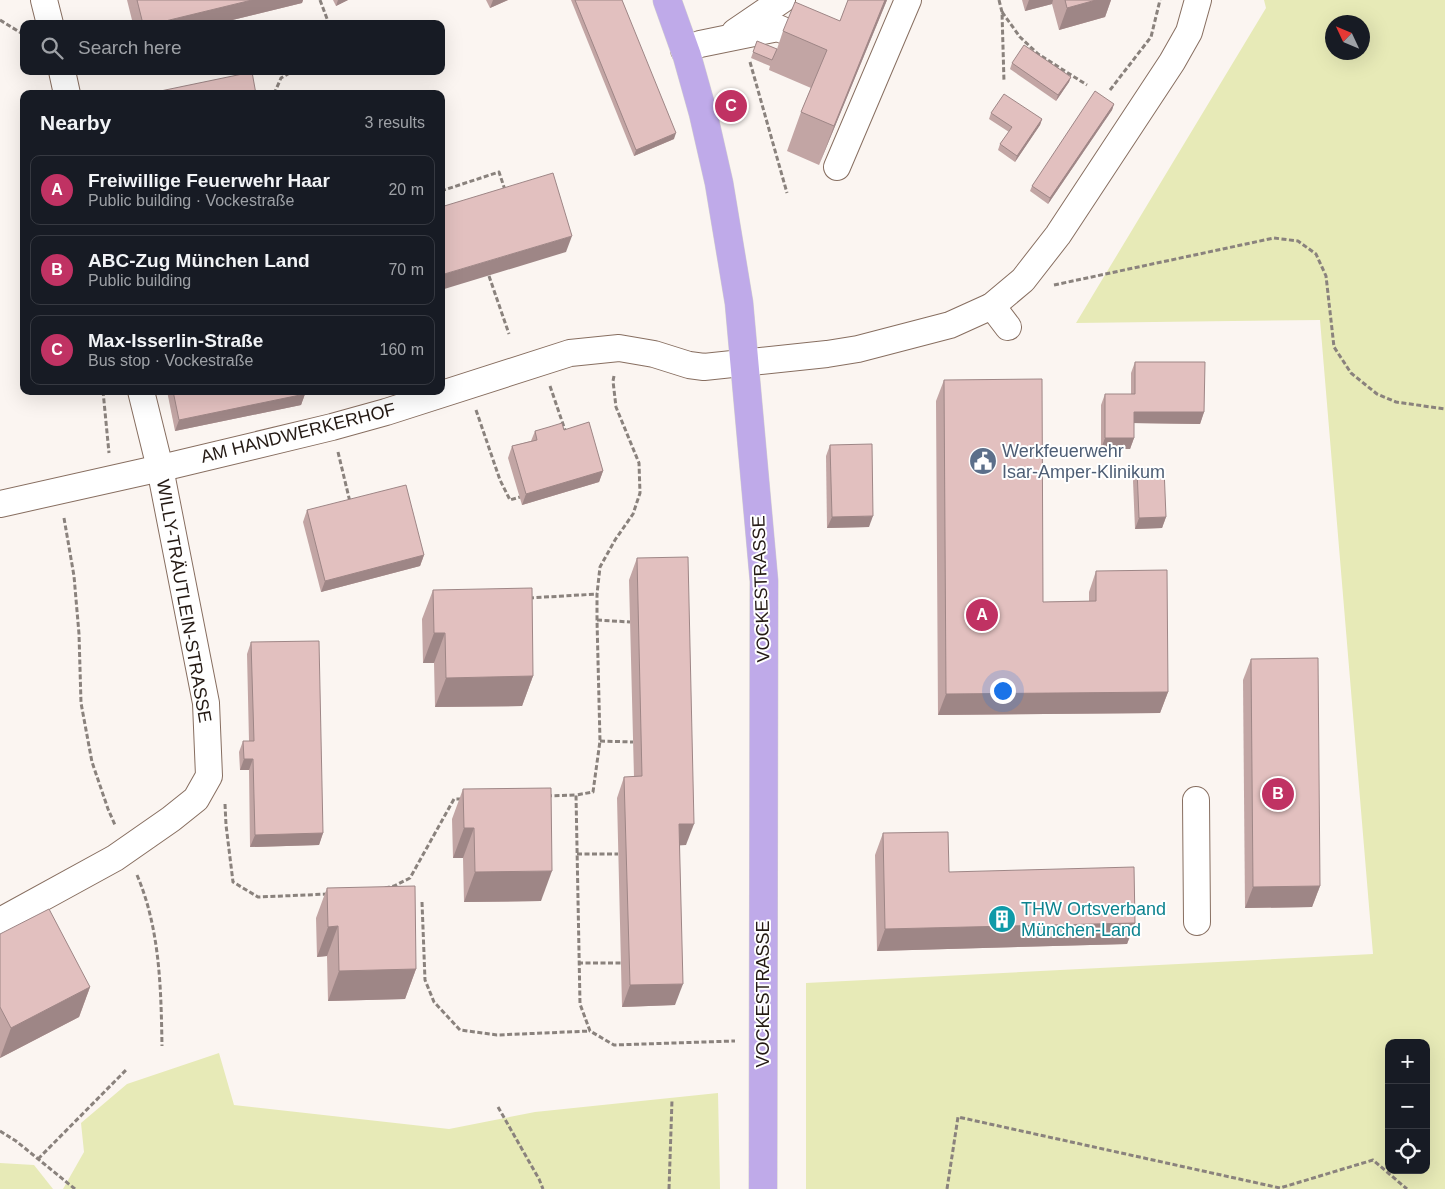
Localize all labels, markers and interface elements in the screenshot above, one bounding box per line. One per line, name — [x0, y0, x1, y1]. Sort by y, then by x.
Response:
north arrow — [1325, 15, 1370, 60]
search box — [20, 20, 445, 75]
icon: search — [38, 34, 66, 62]
text: Search here — [78, 37, 182, 58]
pin: C — [715, 87, 747, 125]
text: Nearby — [40, 111, 111, 134]
text: 3 results — [365, 114, 425, 131]
text: Freiwillige Feuerwehr Haar — [88, 170, 330, 191]
text: A — [51, 181, 63, 198]
text: 20 m — [388, 181, 424, 198]
text: Public building · Vockestraße — [88, 192, 294, 209]
text: ABC-Zug München Land — [88, 250, 310, 271]
text: B — [51, 261, 63, 278]
text: 70 m — [388, 261, 424, 278]
text: Public building — [88, 272, 191, 289]
text: Max-Isserlin-Straße — [88, 330, 263, 351]
text: C — [51, 341, 63, 358]
text: 160 m — [380, 341, 424, 358]
text: Bus stop · Vockestraße — [88, 352, 253, 369]
street label: AM HANDWERKERHOF — [199, 399, 397, 467]
place label: Werkfeuerwehr Isar-Amper-Klinikum — [1002, 441, 1165, 482]
public building icon: Werkfeuerwehr Isar-Amper-Klinikum — [968, 446, 998, 476]
street label: WILLY-TRÄUTLEIN-STRASSE — [153, 478, 215, 724]
street label: VOCKESTRASSE — [748, 515, 774, 663]
pin: A — [966, 596, 998, 634]
your location — [990, 678, 1016, 704]
pin: B — [1262, 775, 1294, 813]
place label: THW Ortsverband München-Land — [1021, 899, 1166, 940]
building icon: THW Ortsverband München-Land — [987, 904, 1017, 934]
street label: VOCKESTRASSE — [753, 920, 773, 1068]
map controls — [1385, 1039, 1430, 1174]
button: + — [1385, 1039, 1430, 1084]
button: − — [1385, 1084, 1430, 1129]
button: locate — [1385, 1129, 1430, 1174]

